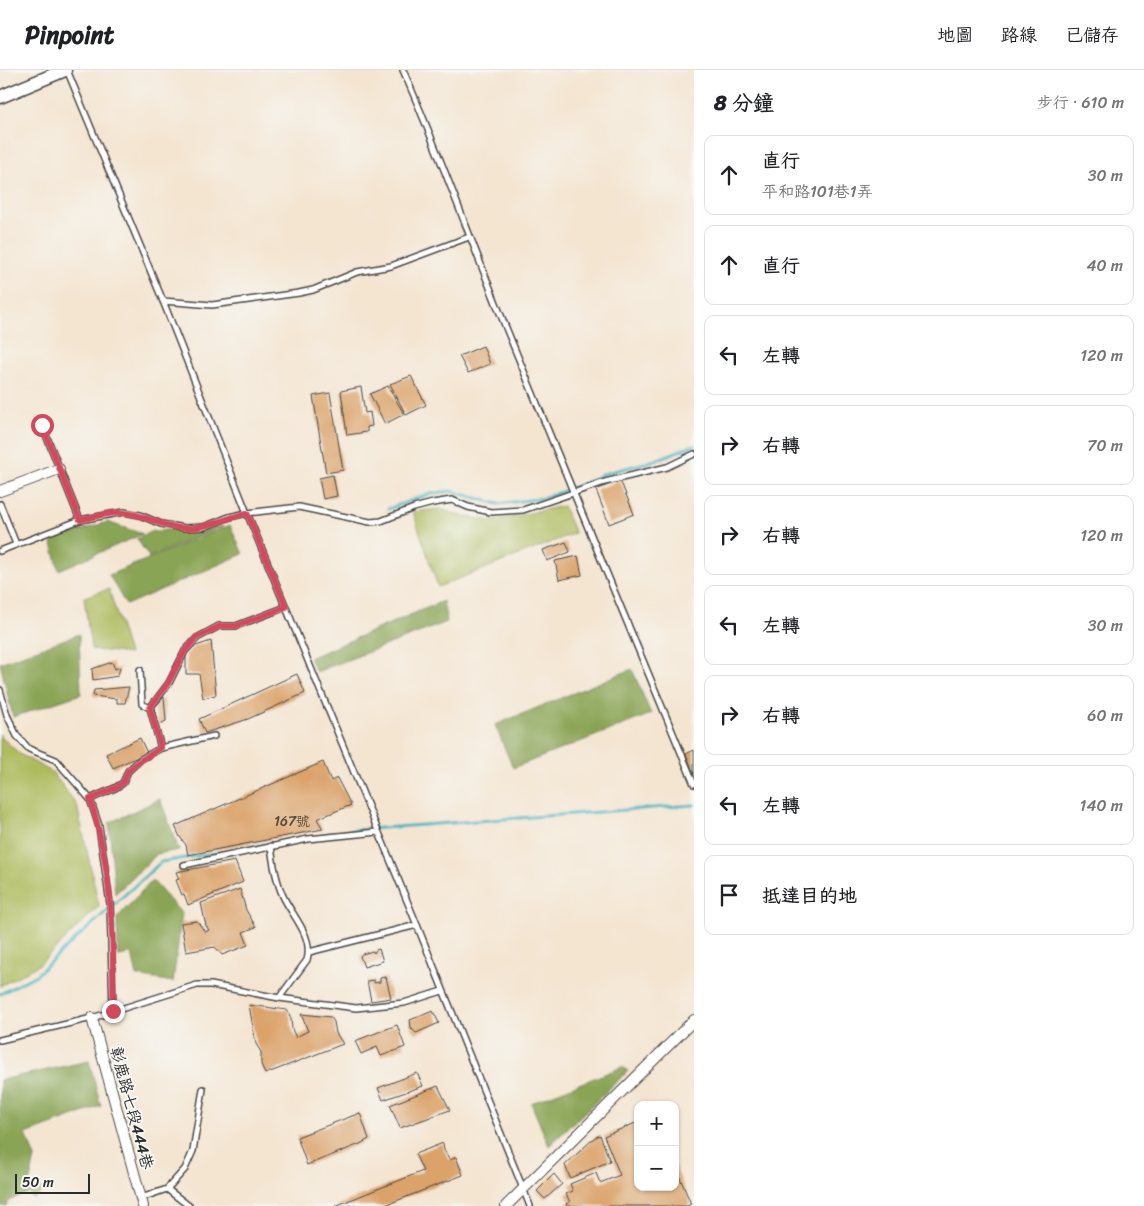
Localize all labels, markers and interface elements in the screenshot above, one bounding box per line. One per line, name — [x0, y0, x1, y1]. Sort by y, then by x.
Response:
text: Pinpoint — [25, 14, 114, 56]
text: 地圖 — [937, 19, 973, 51]
text: 路線 — [1001, 19, 1037, 51]
text: 已儲存 — [1065, 19, 1119, 51]
text: 8 分鐘 — [714, 84, 774, 122]
text: 步行 · 610 m — [1037, 88, 1124, 117]
text: 直行 — [762, 144, 800, 177]
icon: ahead — [715, 161, 743, 189]
text: 30 m — [1088, 161, 1123, 190]
text: 平和路101巷1弄 — [762, 177, 873, 206]
text: 直行 — [762, 249, 800, 282]
icon: ahead — [715, 251, 743, 279]
text: 40 m — [1086, 251, 1123, 280]
text: 左轉 — [762, 339, 800, 372]
icon: left — [715, 341, 743, 369]
text: 120 m — [1080, 341, 1123, 370]
route start — [31, 414, 54, 437]
text: 右轉 — [762, 429, 800, 462]
icon: right — [715, 431, 743, 459]
text: 70 m — [1087, 431, 1123, 460]
text: 右轉 — [762, 519, 800, 552]
icon: right — [715, 521, 743, 549]
text: 120 m — [1080, 521, 1123, 550]
text: 左轉 — [762, 609, 800, 642]
icon: left — [715, 611, 743, 639]
text: 30 m — [1088, 611, 1123, 640]
text: 右轉 — [762, 699, 800, 732]
icon: right — [715, 701, 743, 729]
text: 60 m — [1087, 701, 1123, 730]
text: 左轉 — [762, 789, 800, 822]
icon: left — [715, 791, 743, 819]
text: 140 m — [1080, 791, 1123, 820]
house number: 167號 — [274, 809, 310, 834]
text: 抵達目的地 — [762, 879, 857, 912]
icon: arrive — [715, 881, 743, 909]
route end — [102, 1000, 125, 1023]
street label: 彰鹿路七段444巷 — [102, 1043, 162, 1173]
map controls — [634, 1101, 679, 1191]
button: + — [634, 1101, 679, 1146]
button: − — [634, 1146, 679, 1191]
text: 50 m — [22, 1170, 54, 1195]
scale bar — [15, 1171, 90, 1194]

